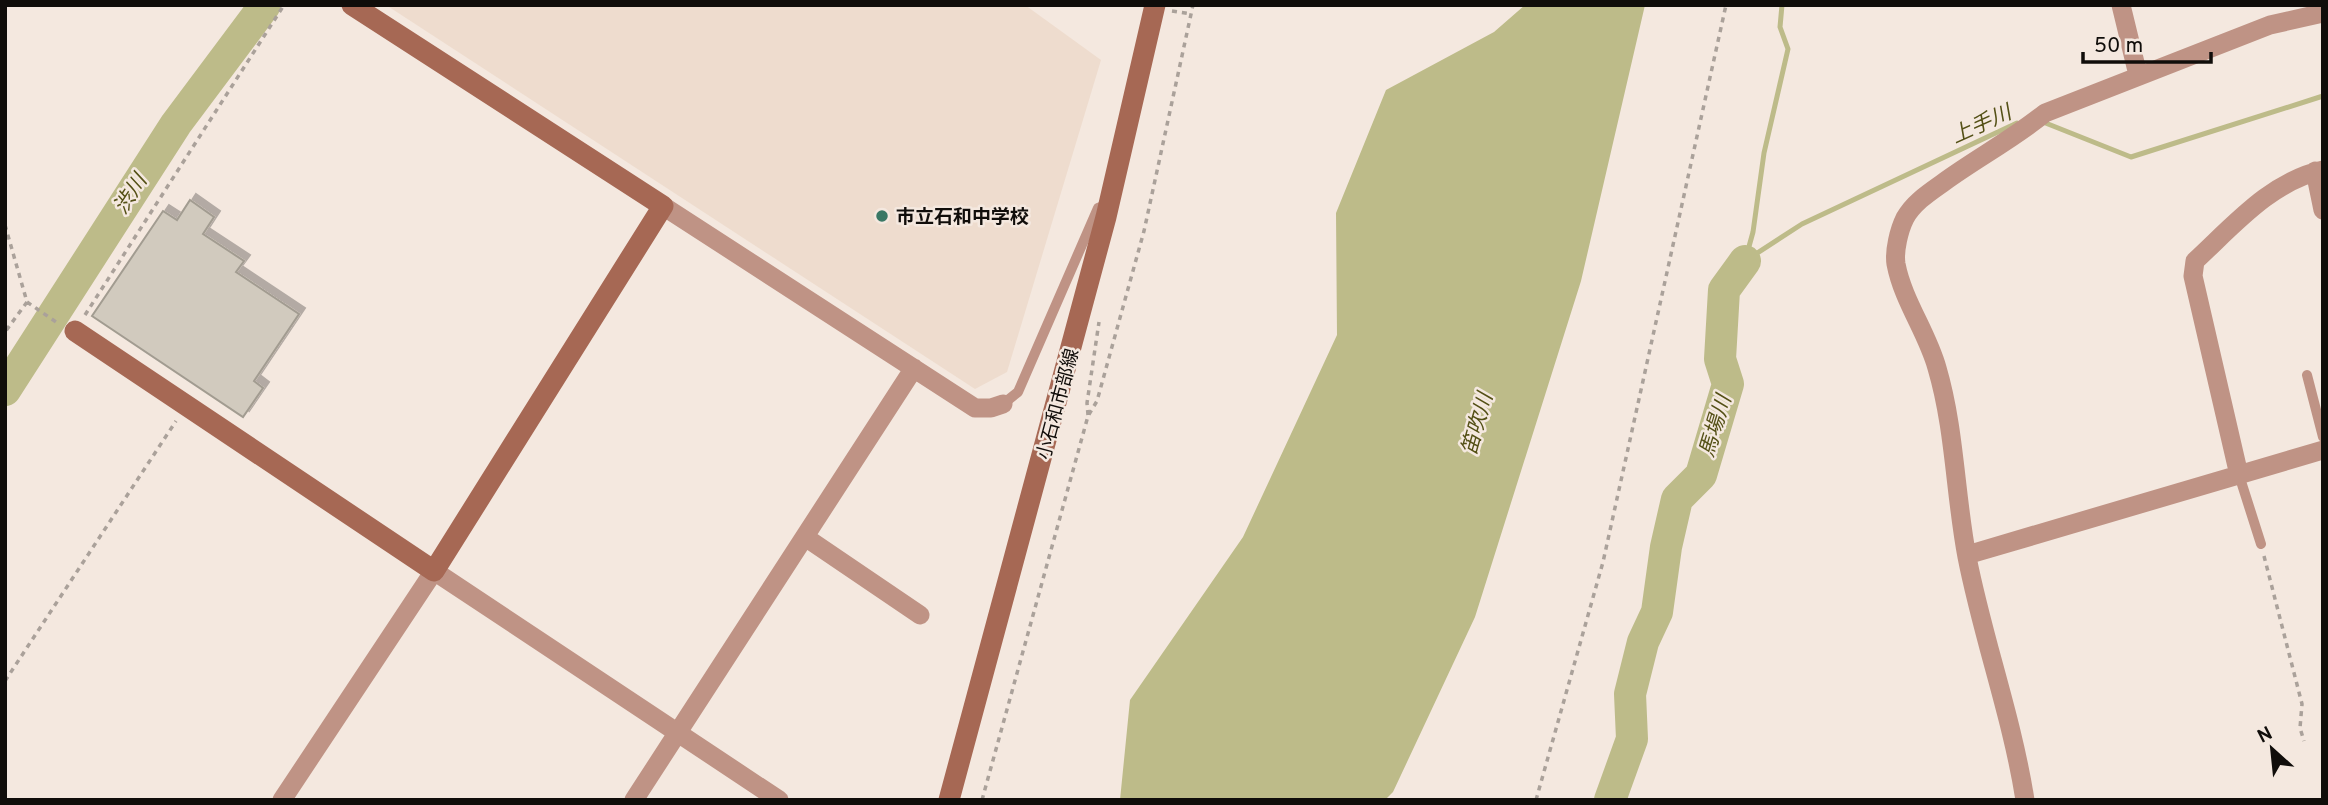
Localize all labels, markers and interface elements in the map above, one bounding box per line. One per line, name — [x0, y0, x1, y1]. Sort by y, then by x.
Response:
scale bar — [2083, 21, 2211, 65]
text: 50 m — [2094, 33, 2143, 60]
water label: 上手川 — [1947, 99, 2018, 151]
water label: 渋川 — [108, 168, 155, 220]
place label: 市立石和中学校 — [896, 206, 1029, 230]
marker: 市立石和中学校 — [874, 208, 890, 224]
street label: 小石和市部線 — [1033, 346, 1085, 463]
water label: 笛吹川 — [1457, 388, 1501, 458]
water label: 馬場川 — [1694, 390, 1739, 461]
north arrow — [2237, 714, 2307, 784]
text: N — [2254, 722, 2277, 749]

